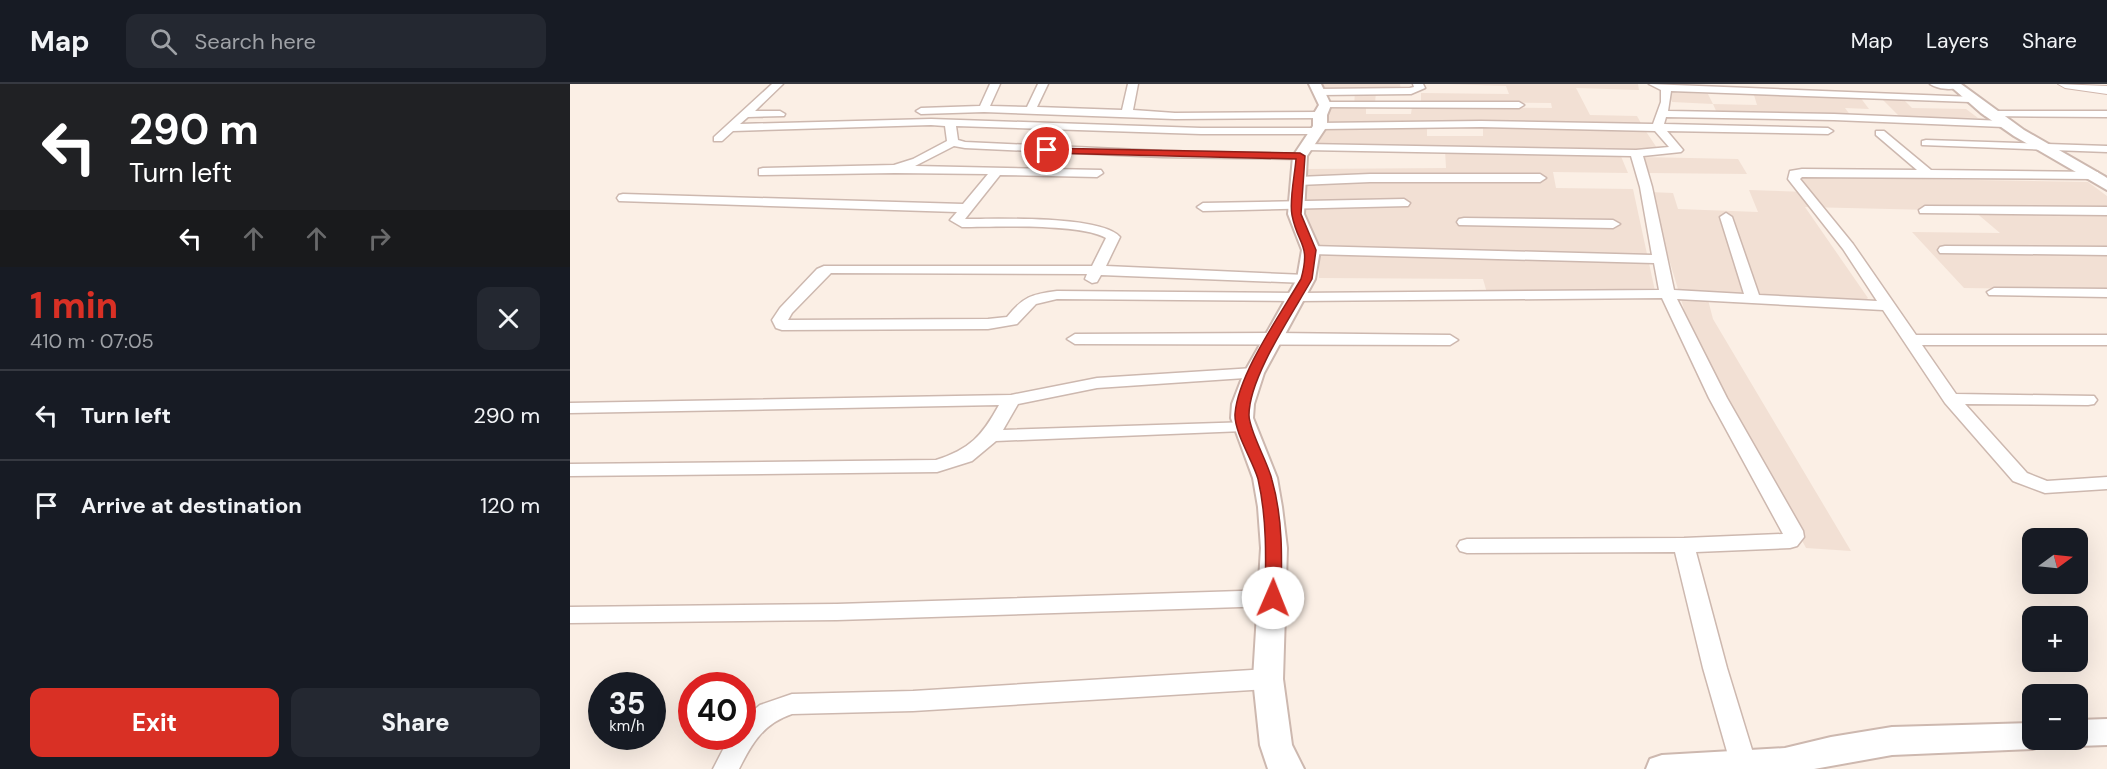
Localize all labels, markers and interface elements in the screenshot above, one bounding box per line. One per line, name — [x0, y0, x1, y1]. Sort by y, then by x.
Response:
search box — [126, 14, 546, 68]
text: Map — [30, 23, 90, 60]
icon: search — [147, 25, 180, 58]
text: Search here — [195, 27, 316, 56]
text: Map — [1851, 27, 1893, 55]
text: Layers — [1926, 27, 1989, 55]
text: Share — [2022, 27, 2077, 55]
text: 290 m — [129, 102, 259, 157]
icon: left — [30, 108, 108, 186]
pin — [1021, 124, 1072, 175]
icon: arrive — [1030, 133, 1063, 166]
text: Turn left — [129, 155, 232, 190]
icon: left — [174, 222, 207, 255]
icon: ahead — [237, 222, 270, 255]
icon: ahead — [300, 222, 333, 255]
icon: right — [363, 222, 396, 255]
text: 1 min — [30, 282, 118, 329]
button: close — [477, 287, 540, 350]
text: 410 m · 07:05 — [30, 328, 154, 354]
icon: left — [30, 399, 63, 432]
text: Turn left — [81, 401, 171, 430]
text: 290 m — [473, 401, 540, 430]
icon: arrive — [30, 489, 63, 522]
text: Arrive at destination — [81, 491, 302, 520]
text: 120 m — [480, 491, 540, 520]
north arrow — [2022, 528, 2088, 594]
map controls — [2022, 528, 2088, 750]
position arrow — [1241, 566, 1305, 630]
button: + — [2022, 606, 2088, 672]
speed limit sign: 40 — [678, 672, 756, 750]
text: 35 — [609, 684, 645, 723]
button: − — [2022, 684, 2088, 750]
button: Exit — [30, 688, 279, 757]
button: Share — [291, 688, 540, 757]
text: km/h — [609, 716, 645, 736]

